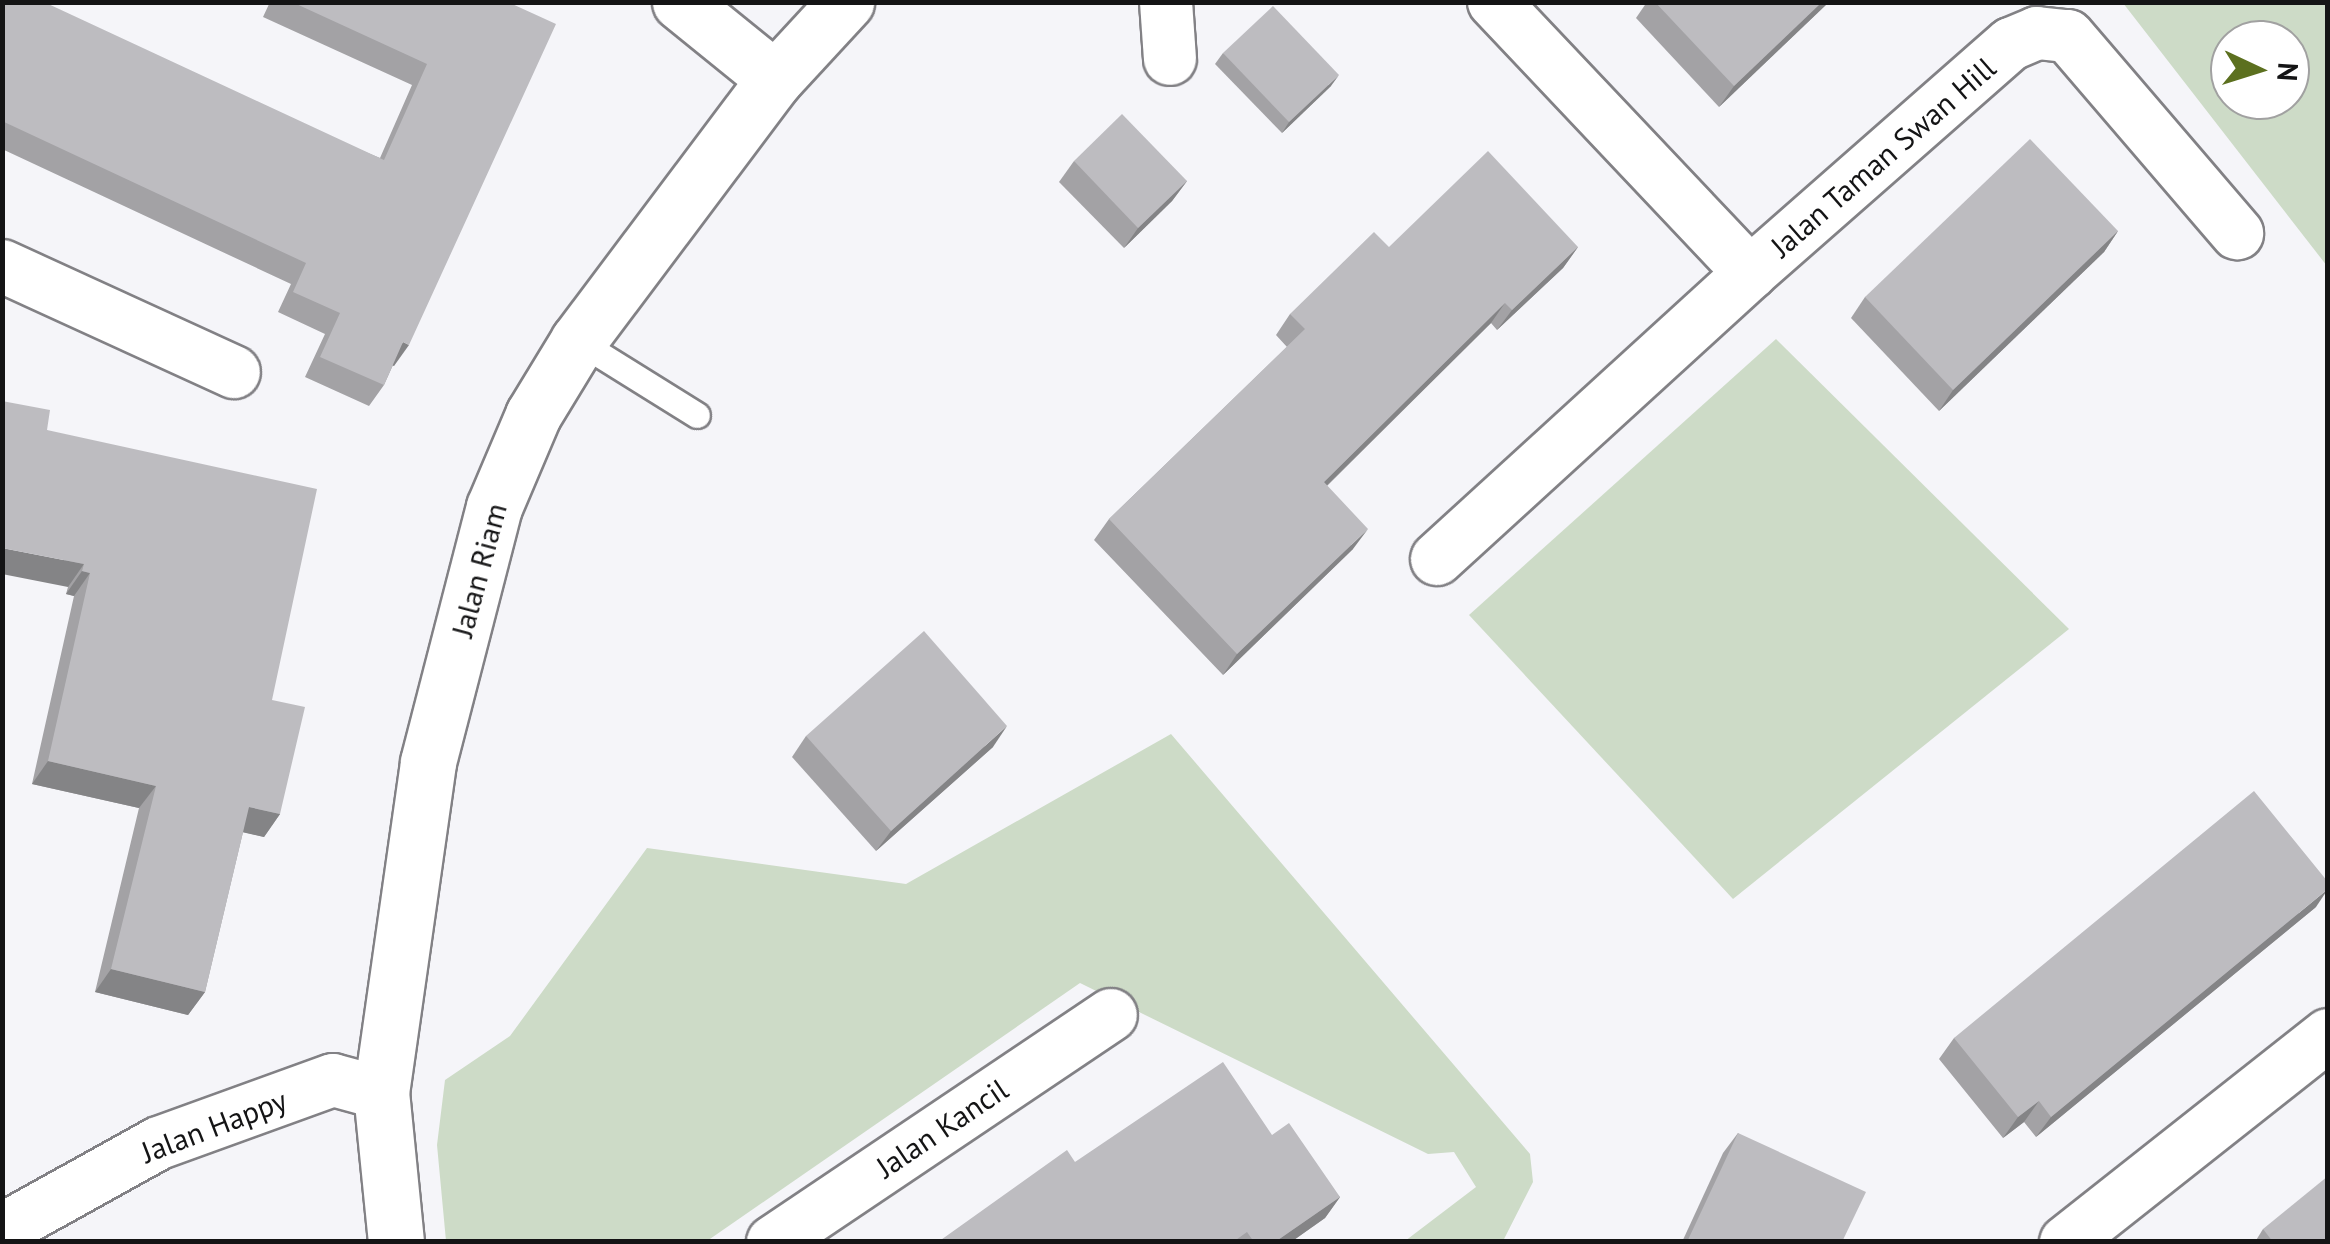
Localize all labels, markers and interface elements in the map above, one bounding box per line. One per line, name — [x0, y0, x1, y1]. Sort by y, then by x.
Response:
north arrow — [2210, 20, 2310, 120]
street label: Jalan Taman Swan Hill — [1763, 49, 2003, 265]
text: N — [2269, 62, 2308, 82]
street label: Jalan Riam — [444, 499, 514, 641]
street label: Jalan Kancil — [869, 1071, 1015, 1185]
street label: Jalan Happy — [136, 1082, 292, 1170]

